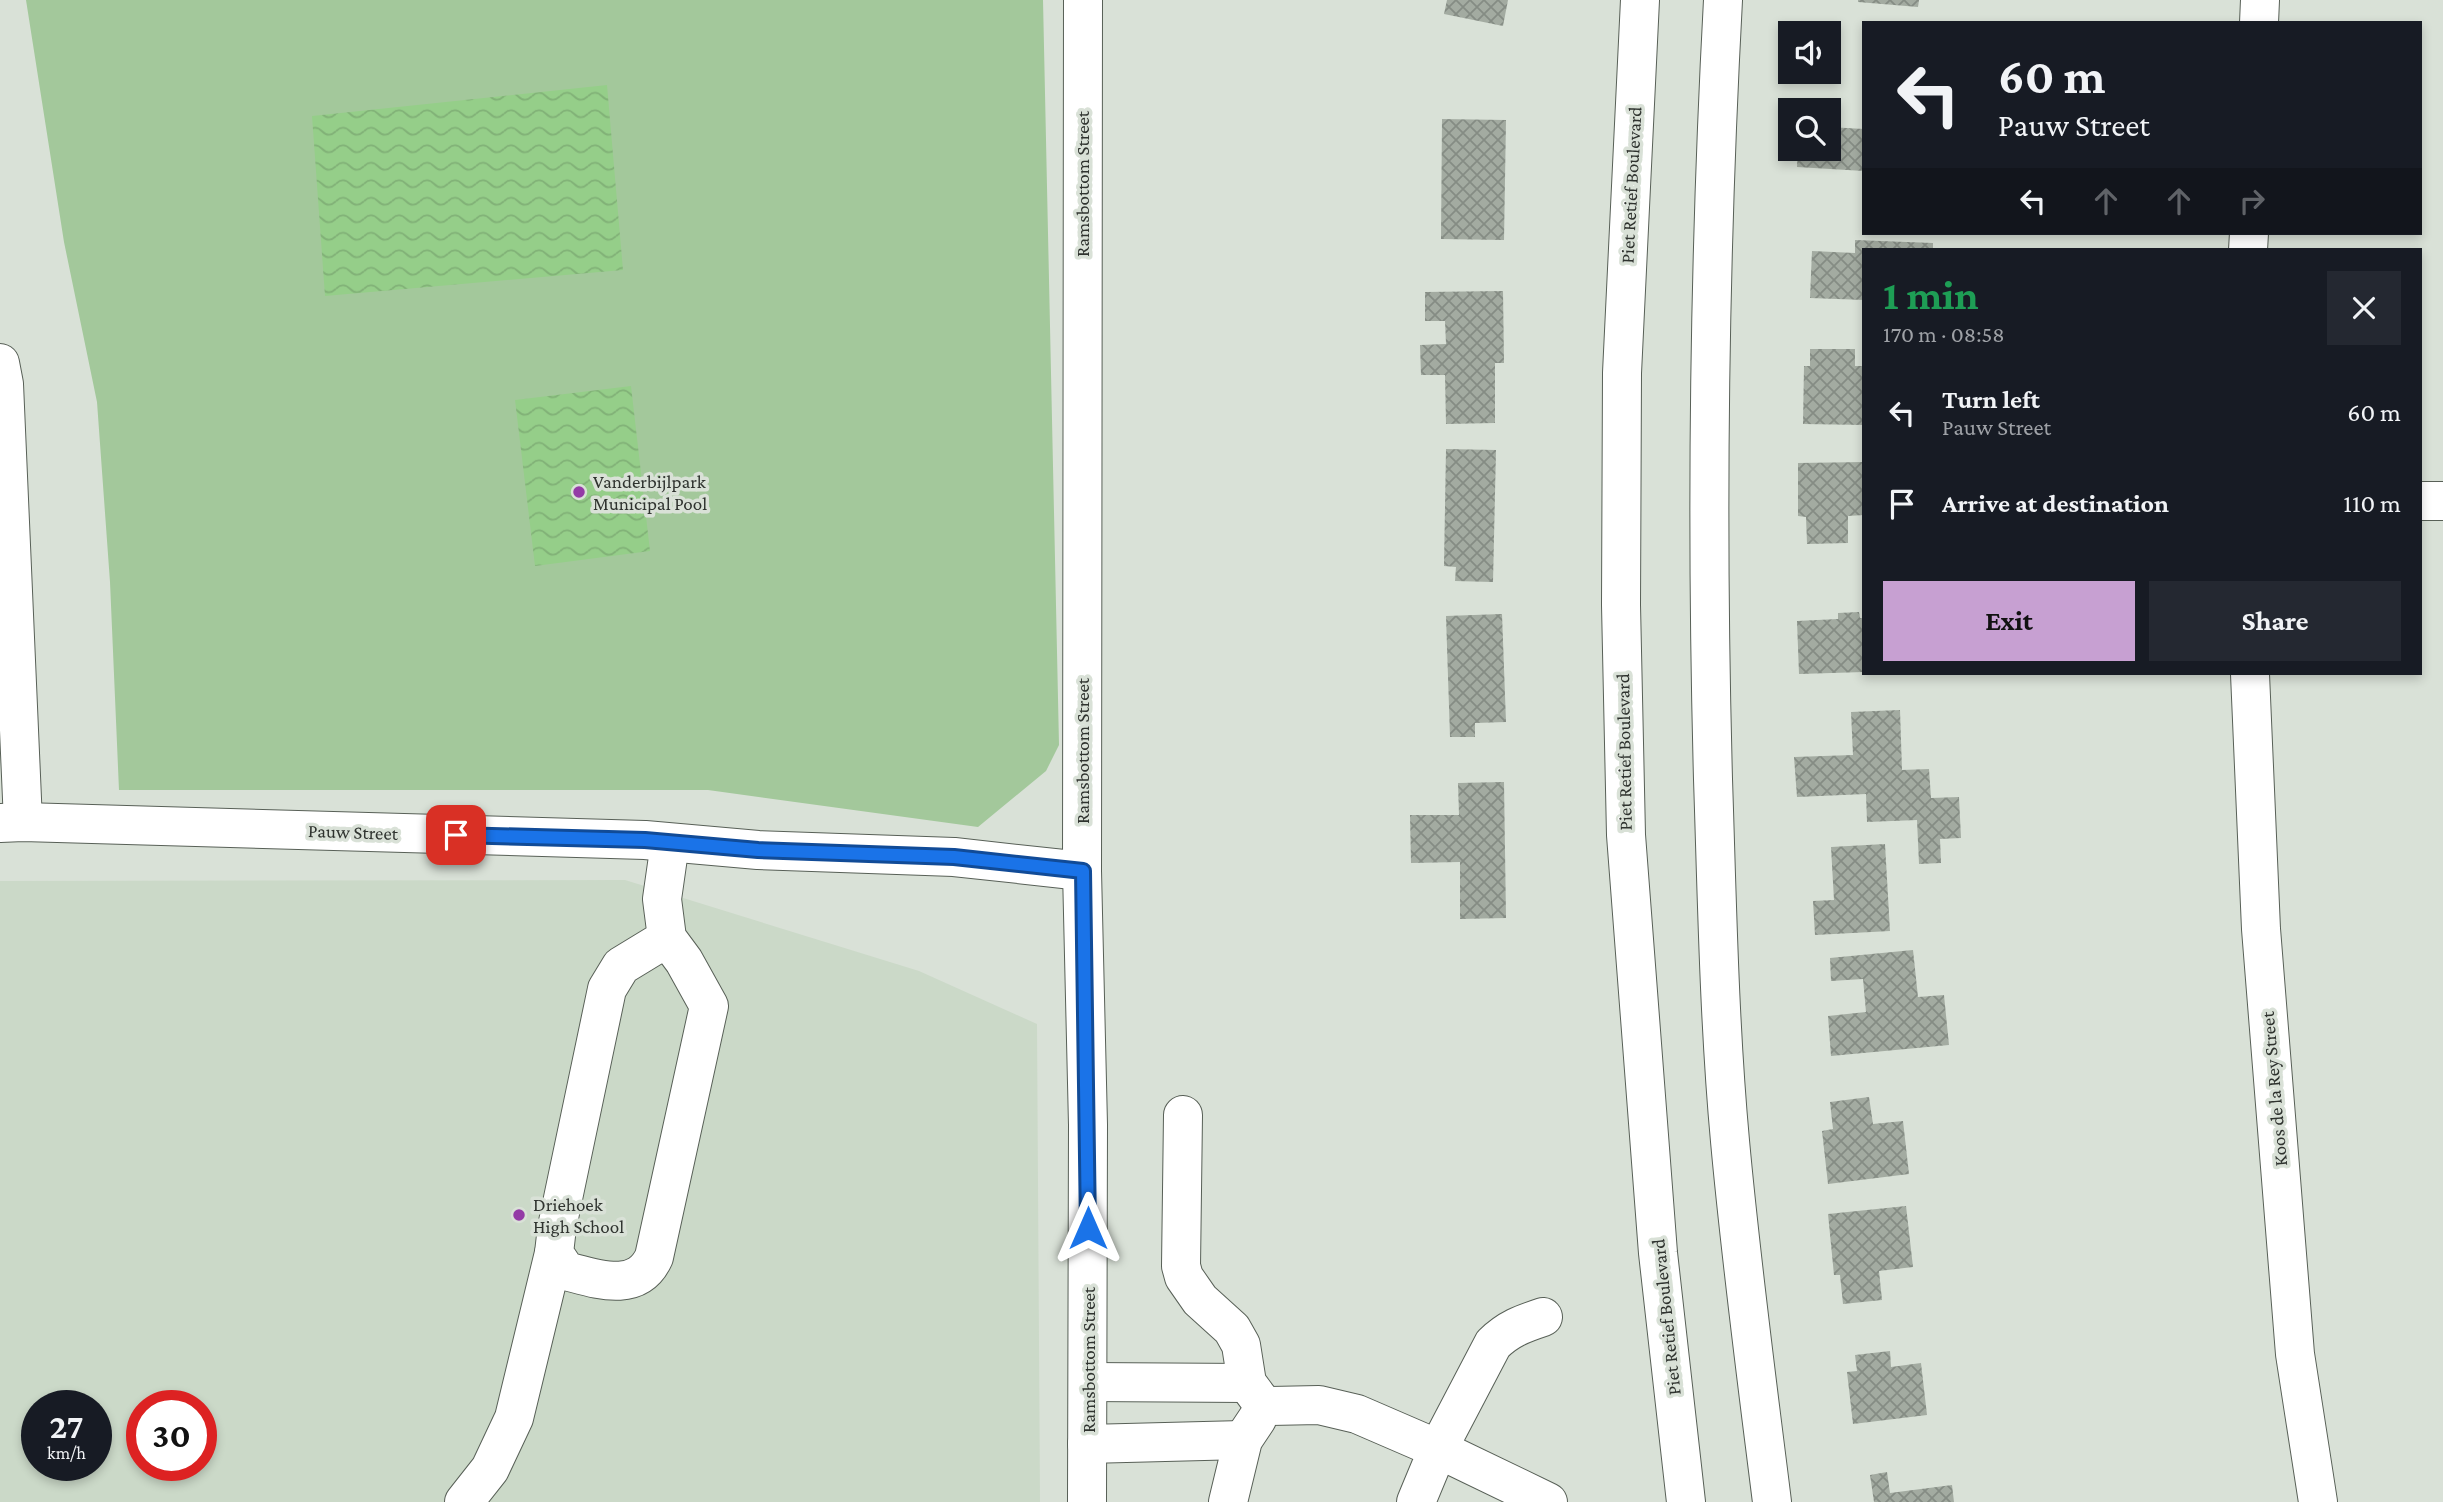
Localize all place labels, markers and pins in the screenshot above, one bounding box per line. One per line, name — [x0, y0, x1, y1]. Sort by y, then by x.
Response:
place label: Vanderbijlpark Municipal Pool — [593, 471, 707, 514]
marker: Vanderbijlpark Municipal Pool — [571, 484, 587, 500]
pin — [426, 805, 486, 865]
place label: Driehoek High School — [533, 1194, 624, 1237]
marker: Driehoek High School — [511, 1207, 527, 1223]

